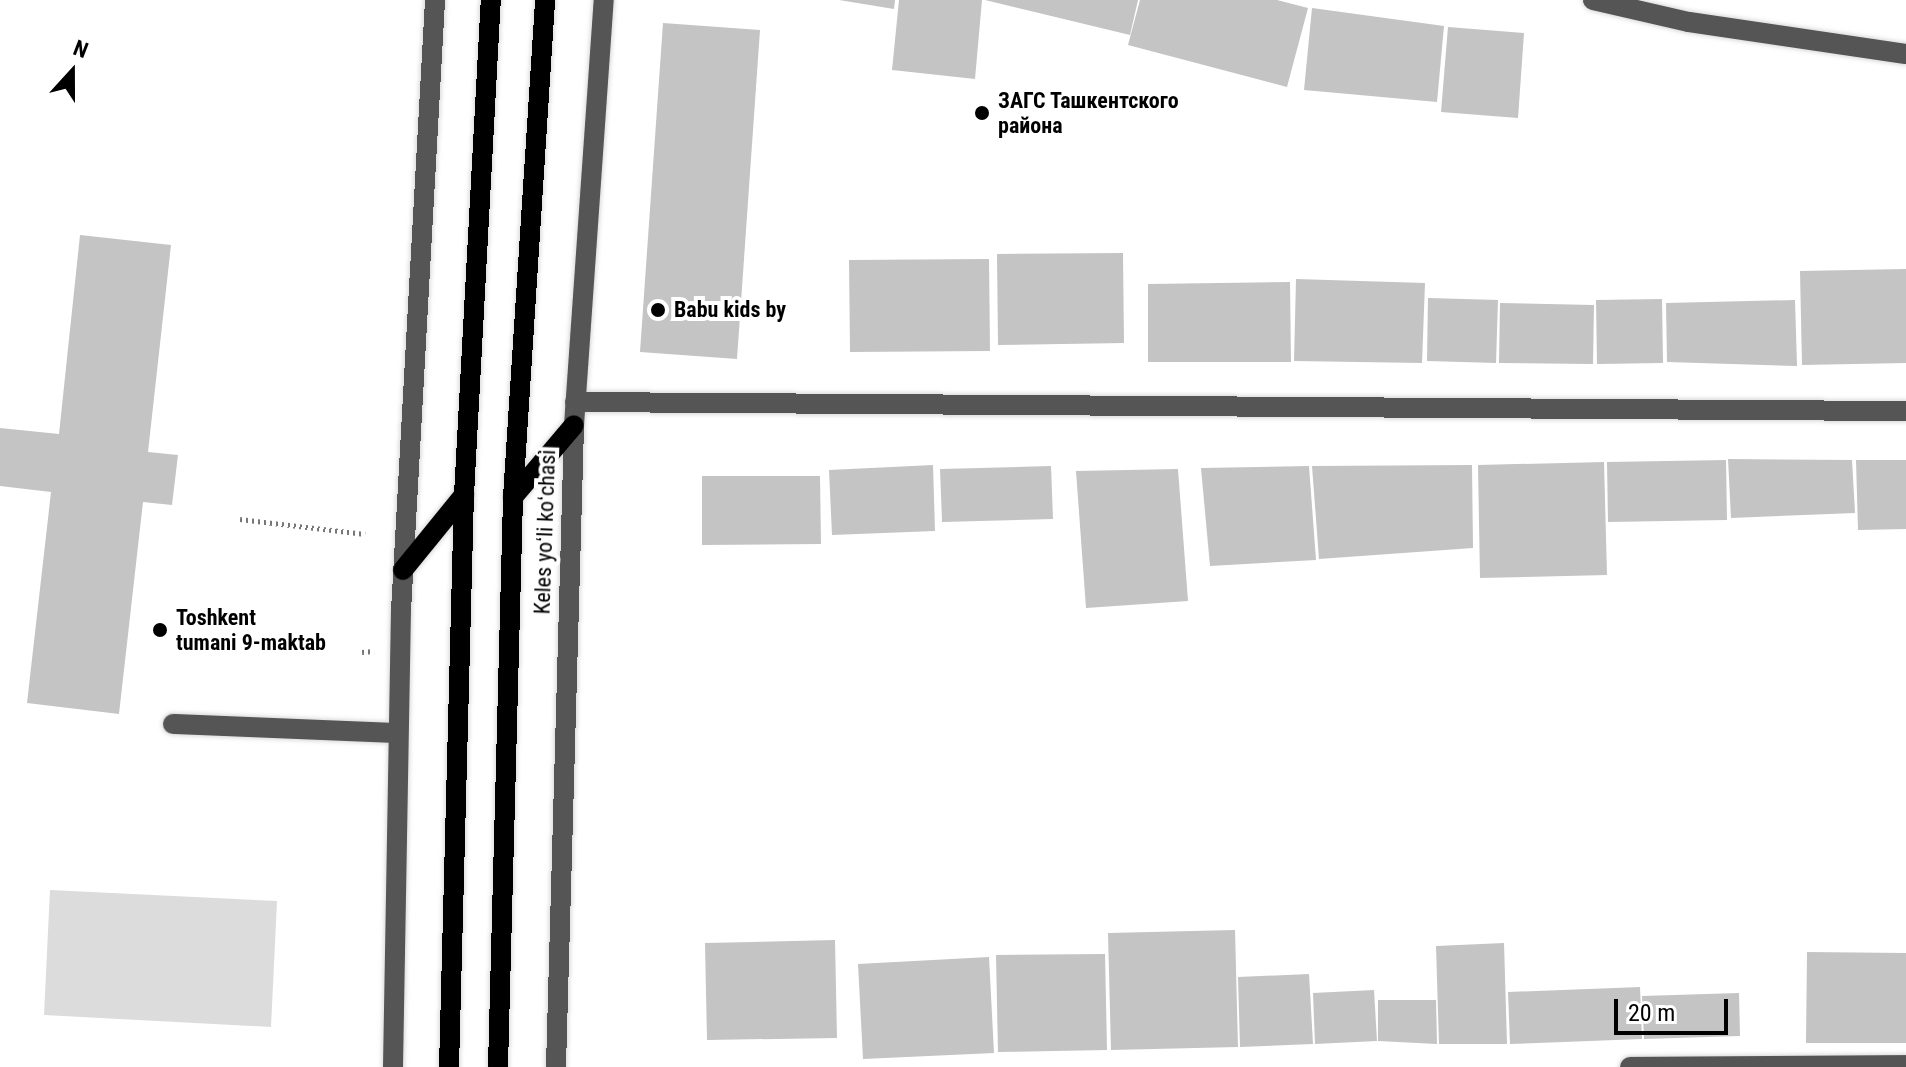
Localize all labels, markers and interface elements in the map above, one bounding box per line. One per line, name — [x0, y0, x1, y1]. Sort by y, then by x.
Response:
north arrow — [32, 32, 112, 112]
text: N — [70, 35, 92, 63]
place label: ЗАГС Ташкентского района — [998, 87, 1179, 138]
marker: ЗАГС Ташкентского района — [973, 104, 991, 122]
place label: Babu kids by — [674, 297, 786, 323]
marker: Babu kids by — [649, 301, 667, 319]
street label: Keles yoʻli koʻchasi — [529, 449, 561, 615]
place label: Toshkent tumani 9-maktab — [176, 604, 326, 656]
marker: Toshkent tumani 9-maktab — [151, 621, 169, 639]
scale bar — [1618, 983, 1732, 1033]
text: 20 m — [1628, 999, 1675, 1027]

